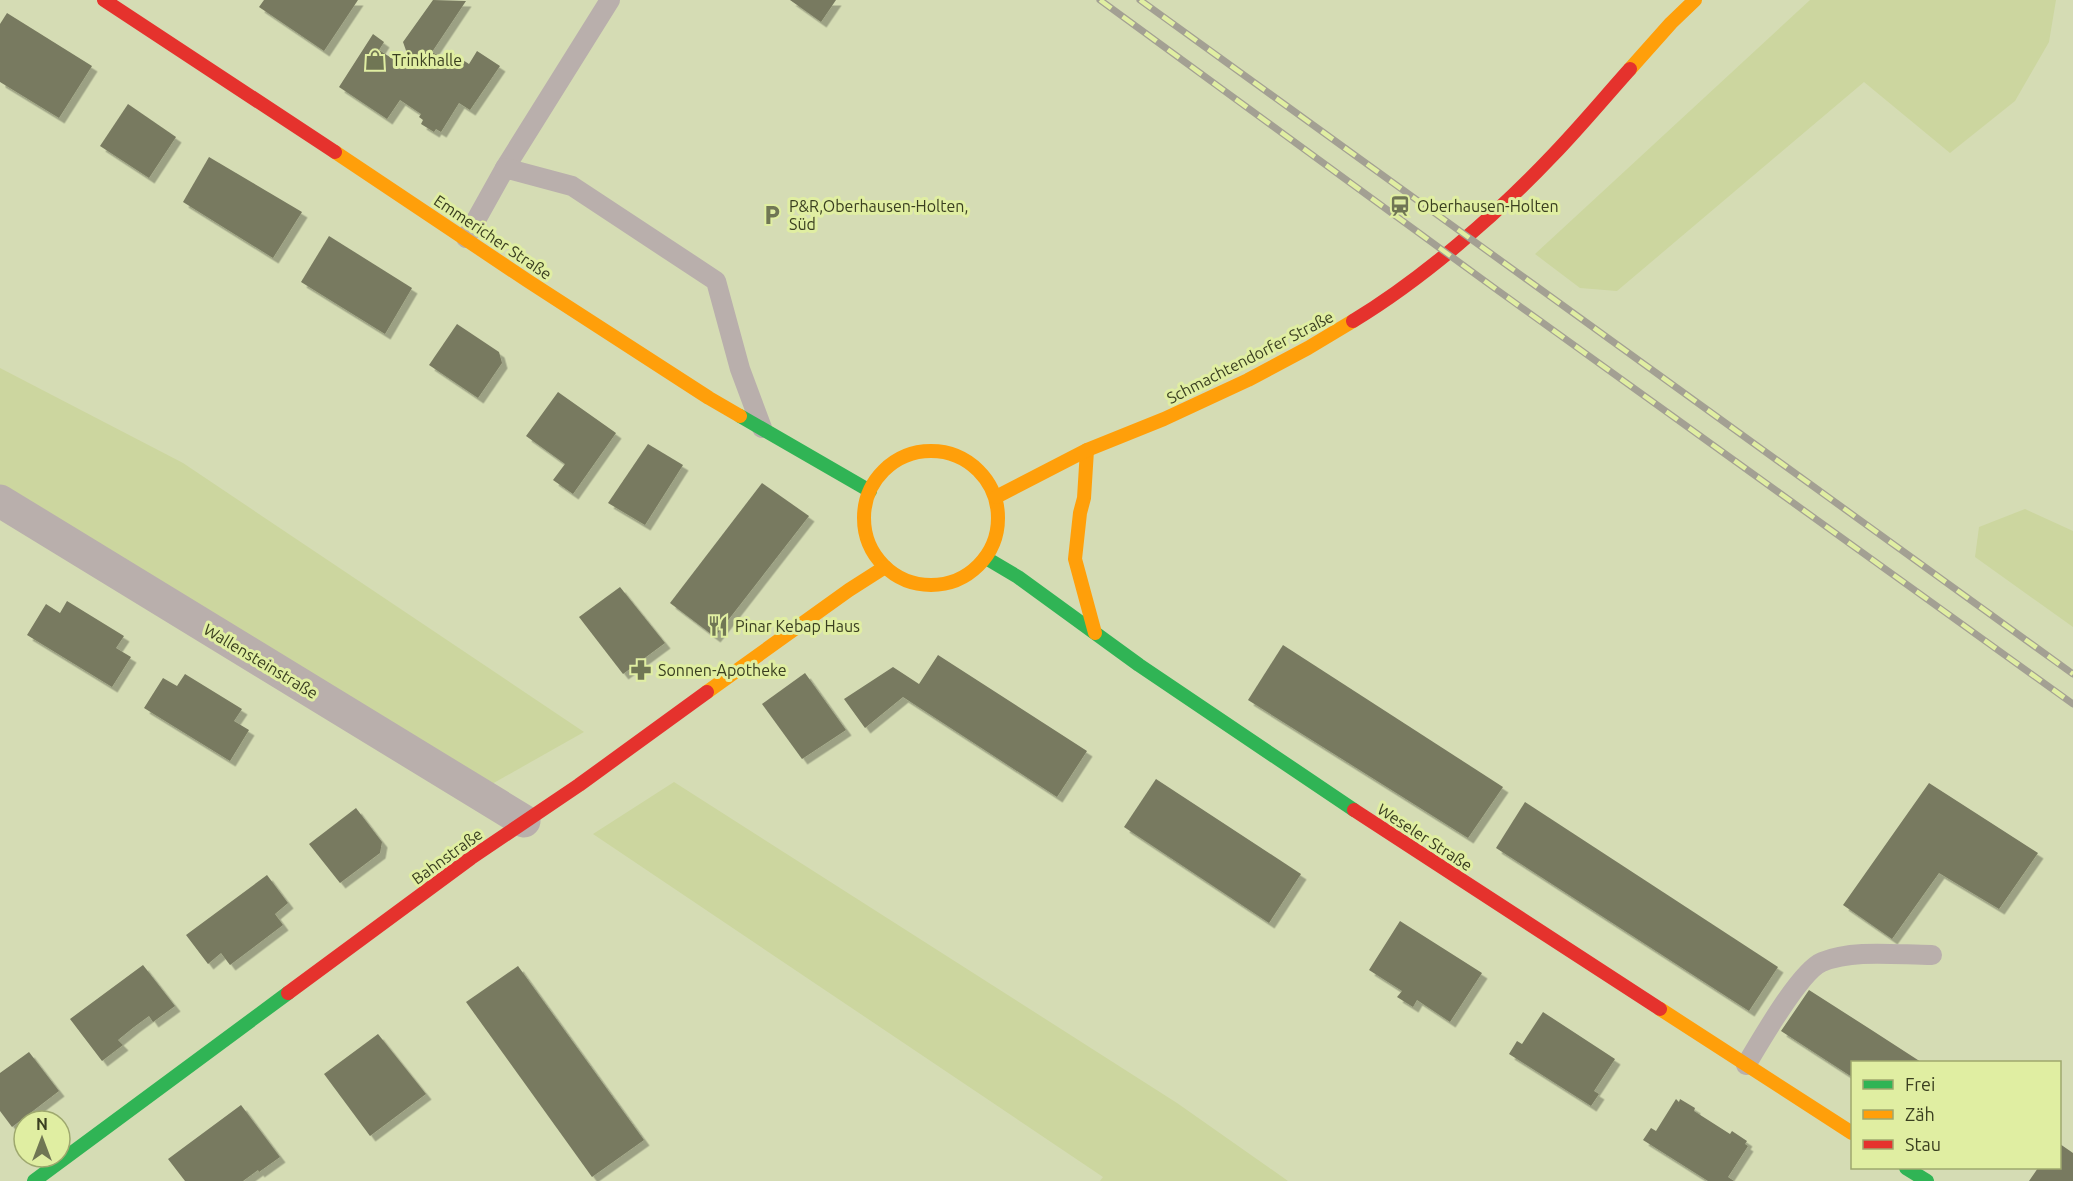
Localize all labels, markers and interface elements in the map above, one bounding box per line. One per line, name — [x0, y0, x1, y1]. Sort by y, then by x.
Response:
shop icon: Trinkhalle — [363, 48, 387, 72]
place label: Trinkhalle — [392, 51, 462, 69]
street label: Emmericher Straße — [431, 191, 555, 283]
station icon: Oberhausen-Holten — [1388, 194, 1412, 218]
place label: P&R,Oberhausen-Holten, Süd — [789, 197, 968, 233]
place label: Oberhausen-Holten — [1417, 197, 1559, 215]
parking icon: P&R,Oberhausen-Holten, Süd — [760, 203, 784, 227]
street label: Schmachtendorfer Straße — [1164, 307, 1336, 407]
restaurant icon: Pinar Kebap Haus — [706, 614, 730, 638]
place label: Pinar Kebap Haus — [735, 617, 860, 635]
street label: Wallensteinstraße — [201, 620, 321, 702]
pharmacy icon: Sonnen-Apotheke — [629, 658, 653, 682]
place label: Sonnen-Apotheke — [658, 661, 787, 679]
street label: Weseler Straße — [1374, 800, 1476, 874]
street label: Bahnstraße — [408, 824, 486, 888]
legend — [1851, 1061, 2061, 1169]
text: Frei — [1905, 1074, 1935, 1094]
text: Zäh — [1905, 1104, 1935, 1124]
north arrow — [12, 1109, 72, 1169]
text: N — [36, 1115, 48, 1133]
text: Stau — [1905, 1134, 1941, 1154]

